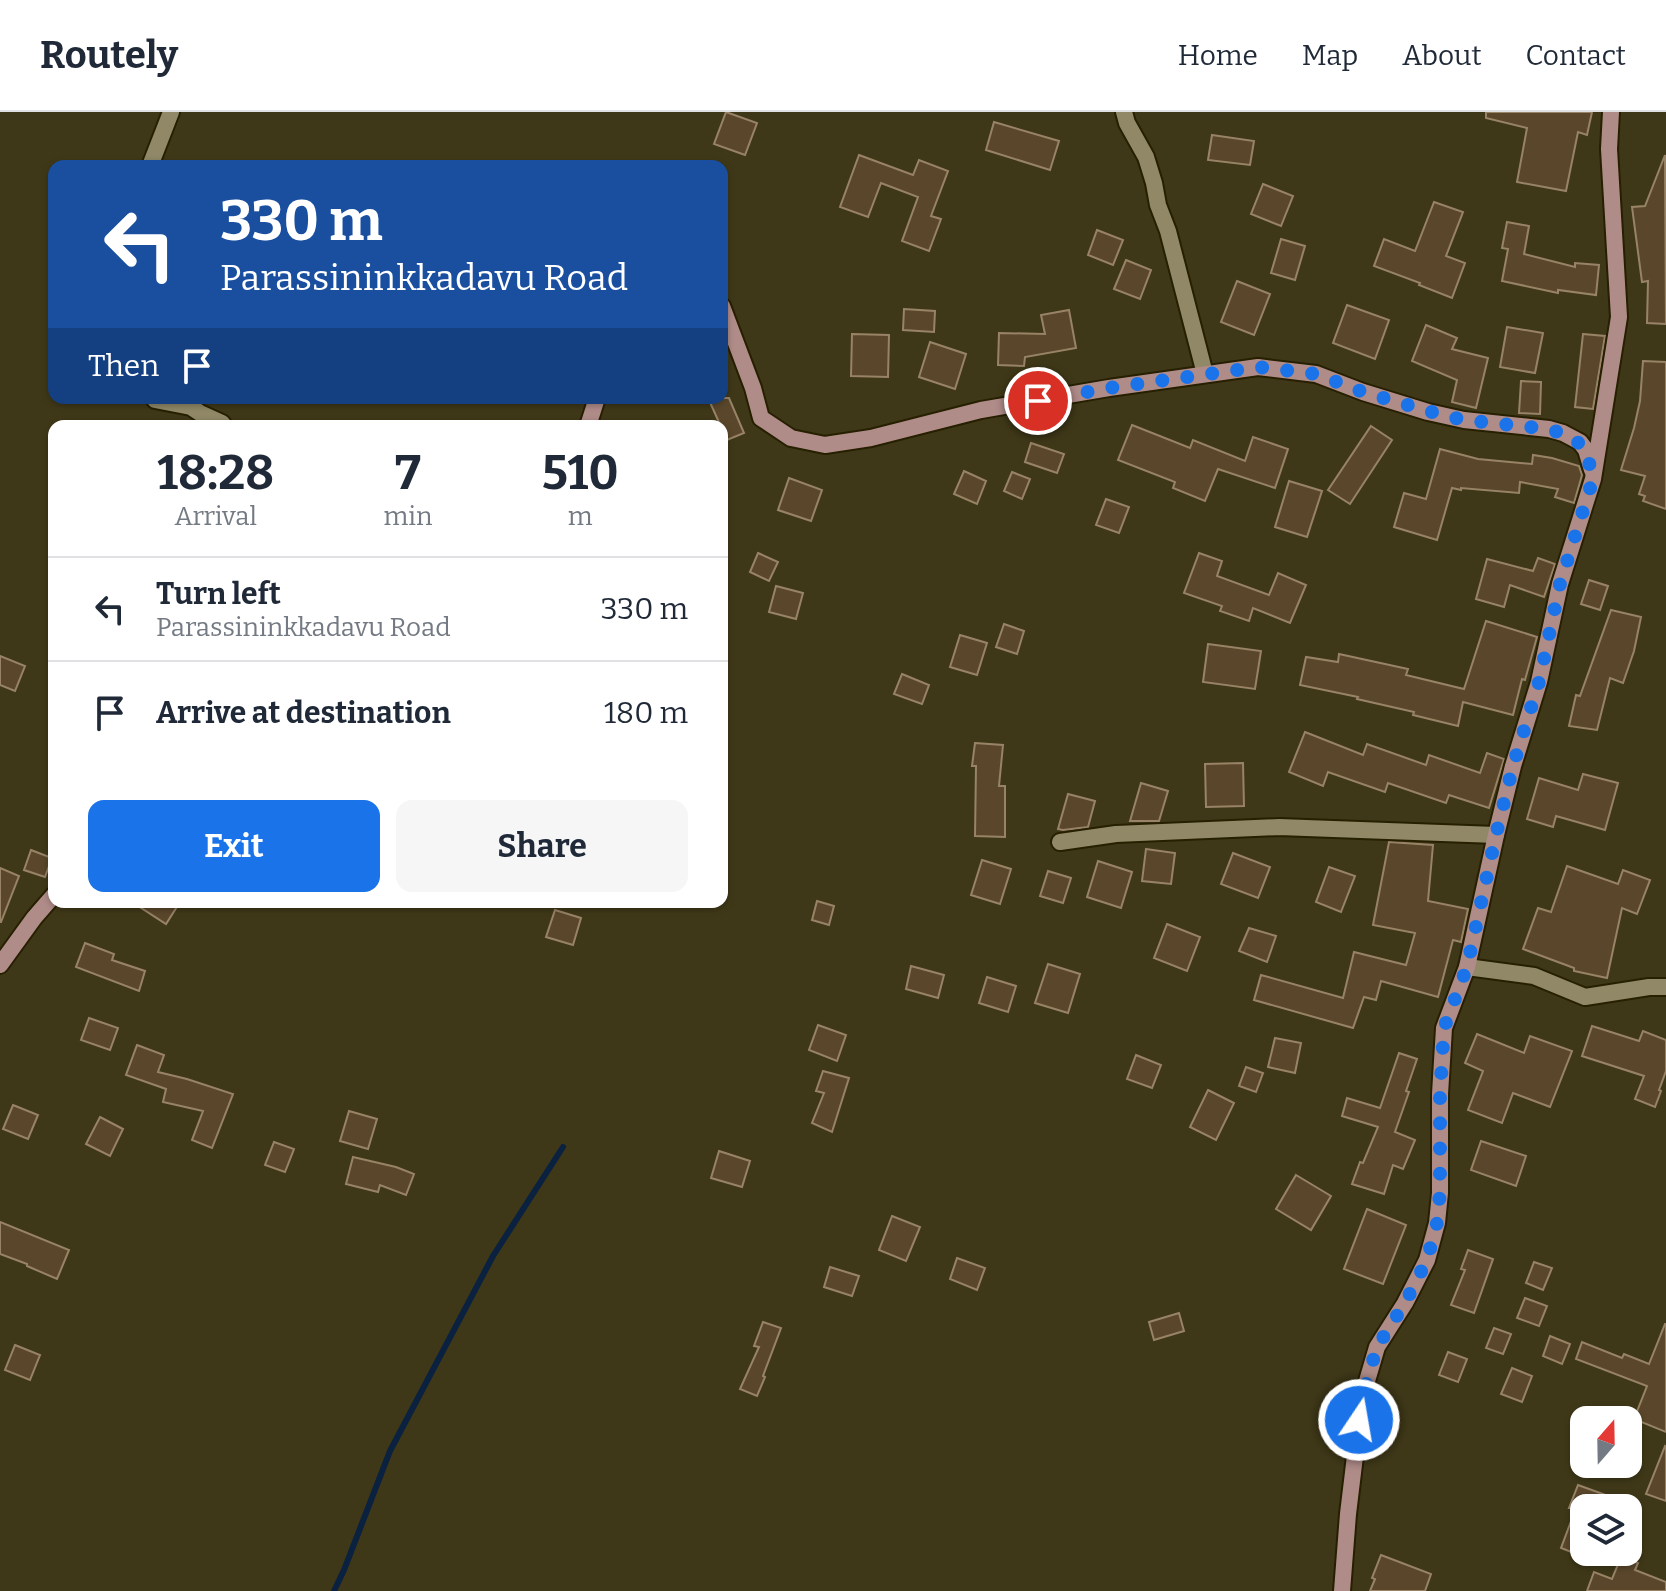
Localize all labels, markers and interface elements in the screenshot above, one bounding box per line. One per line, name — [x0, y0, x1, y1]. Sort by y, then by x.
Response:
text: Routely — [40, 32, 178, 78]
text: Home — [1178, 39, 1258, 72]
text: Map — [1302, 39, 1358, 72]
text: About — [1402, 39, 1482, 72]
text: Contact — [1526, 39, 1626, 72]
text: 330 m — [220, 188, 383, 255]
icon: left — [88, 192, 192, 296]
text: Parassininkkadavu Road — [220, 256, 628, 300]
icon: arrive — [175, 344, 219, 388]
text: Then — [88, 348, 159, 384]
pin — [1004, 367, 1072, 435]
icon: arrive — [1016, 379, 1060, 423]
text: 18:28 — [157, 444, 274, 502]
text: 7 — [395, 444, 421, 502]
text: 510 — [542, 444, 619, 502]
text: Arrival — [175, 501, 257, 532]
text: min — [383, 501, 432, 532]
text: m — [568, 501, 593, 532]
text: Turn left — [156, 576, 281, 612]
icon: left — [88, 587, 132, 631]
text: 330 m — [601, 591, 688, 627]
text: Parassininkkadavu Road — [156, 612, 451, 643]
icon: arrive — [88, 691, 132, 735]
text: Arrive at destination — [156, 695, 451, 731]
text: 180 m — [604, 695, 688, 731]
button: Exit — [88, 800, 380, 892]
button: Share — [396, 800, 688, 892]
position arrow — [1317, 1378, 1401, 1462]
north arrow — [1570, 1406, 1642, 1478]
map controls — [1570, 1406, 1642, 1566]
button: layers — [1570, 1494, 1642, 1566]

